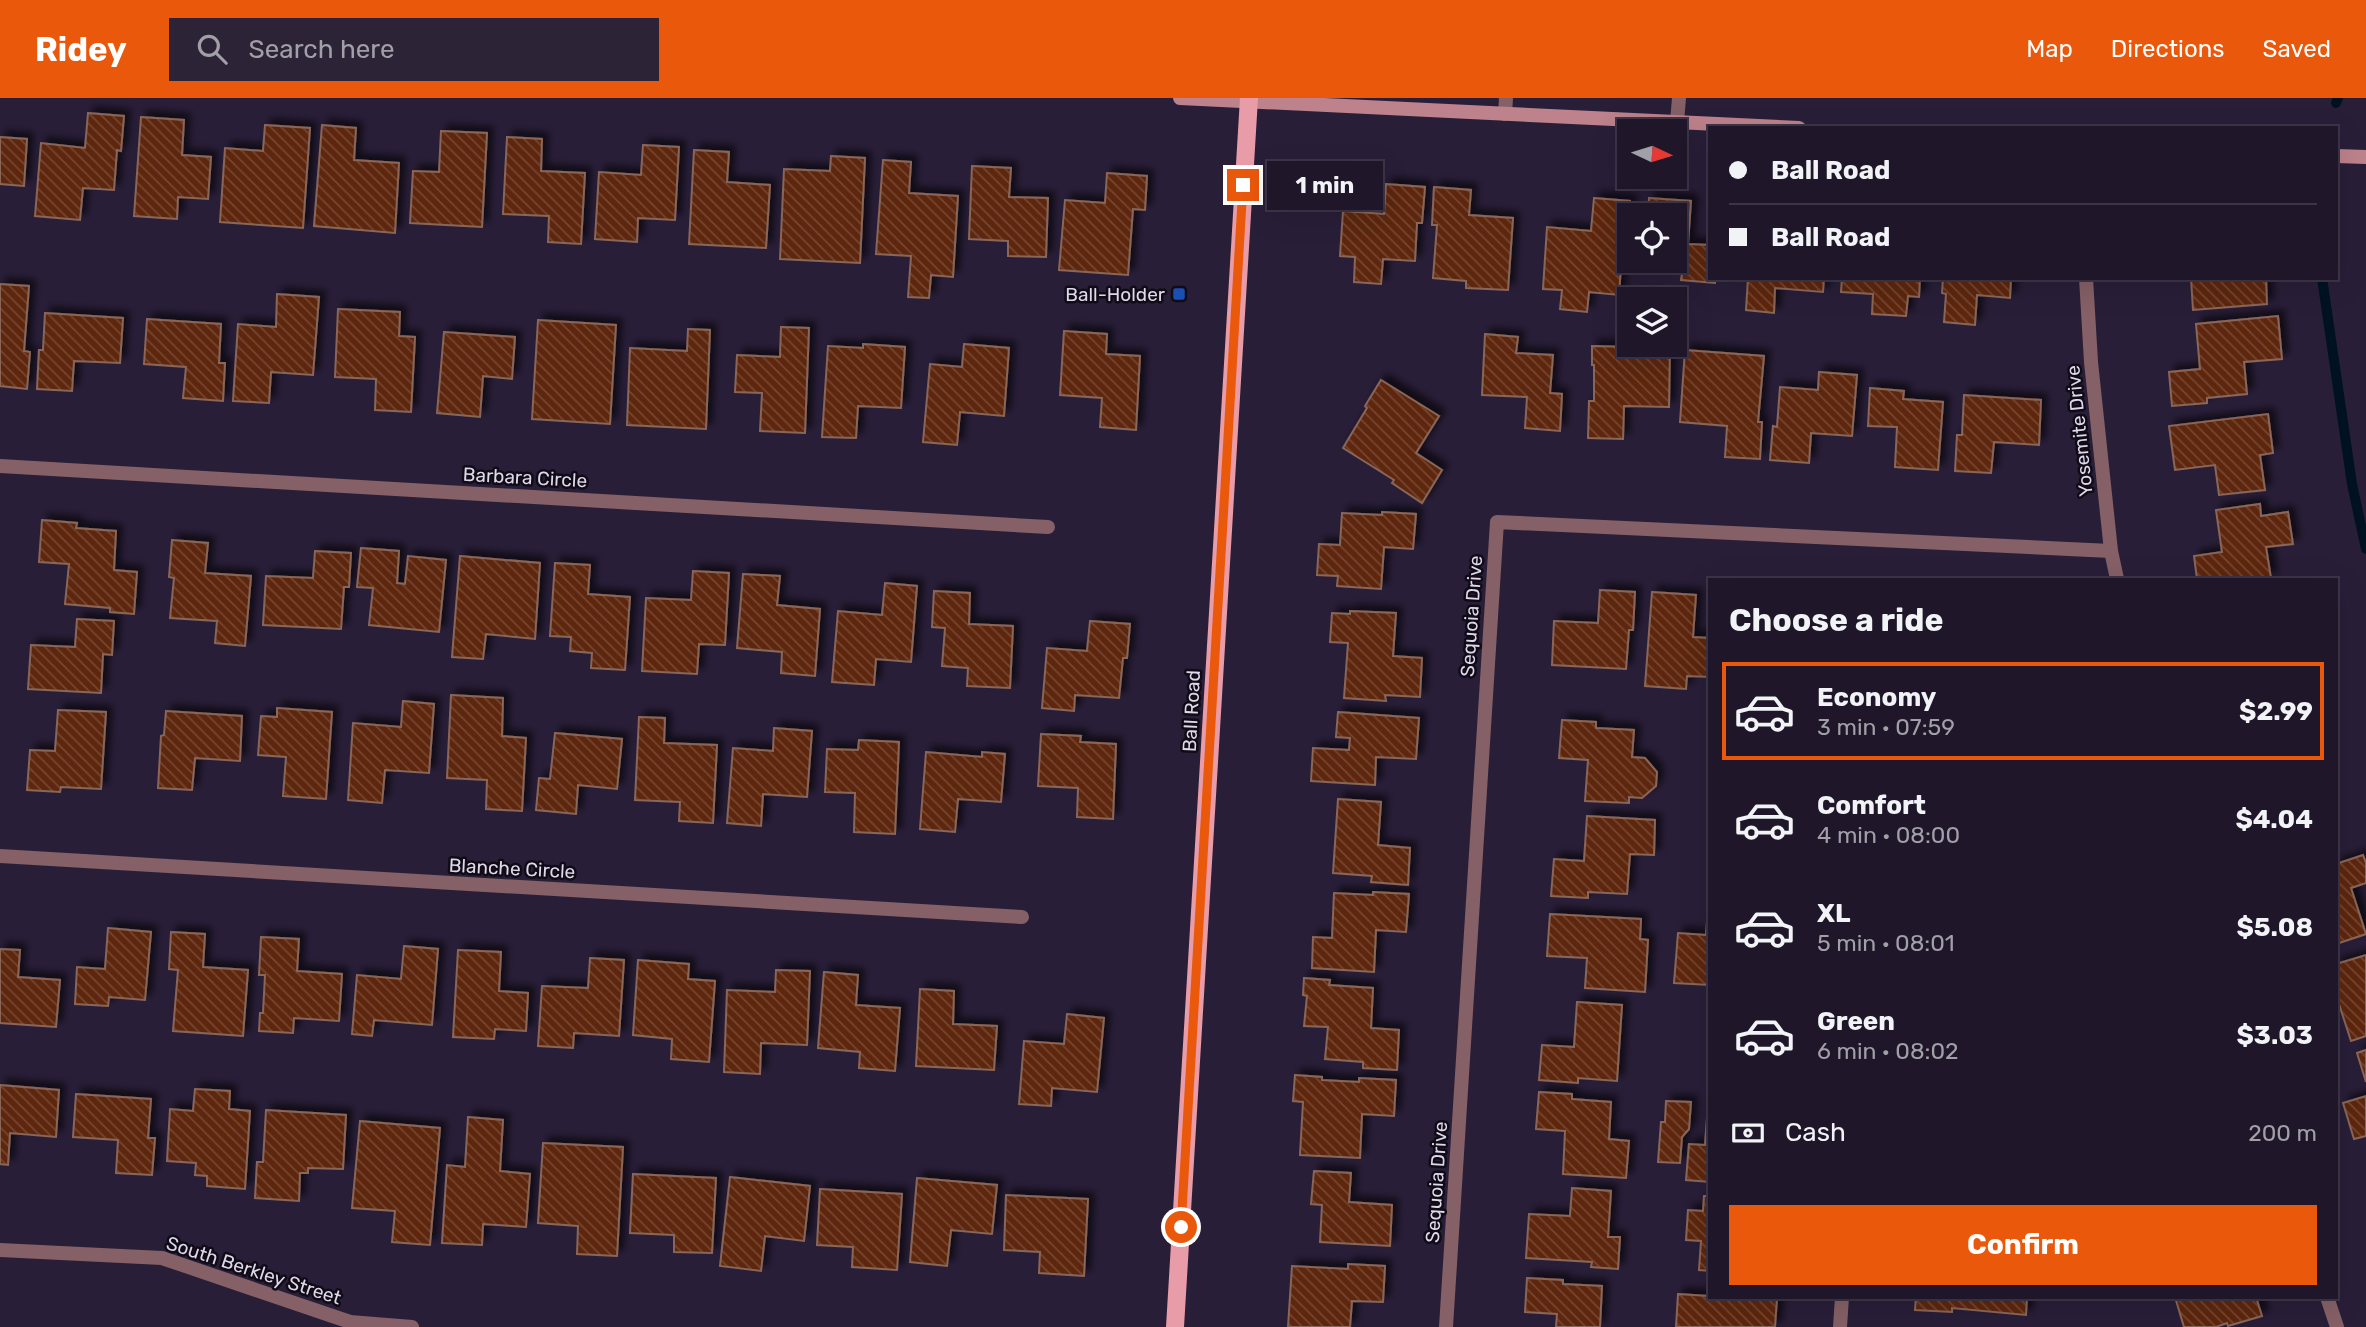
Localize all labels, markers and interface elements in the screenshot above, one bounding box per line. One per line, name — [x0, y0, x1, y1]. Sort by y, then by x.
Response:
search box — [169, 18, 659, 81]
text: Ridey — [35, 30, 127, 69]
icon: search — [193, 30, 231, 68]
text: Search here — [249, 34, 394, 65]
text: Map — [2026, 35, 2073, 63]
text: Directions — [2111, 35, 2224, 63]
text: Saved — [2262, 35, 2331, 63]
north arrow — [1617, 119, 1687, 189]
map controls — [1617, 119, 1687, 357]
text: Ball Road — [1771, 155, 1890, 186]
callout: 1 min — [1268, 160, 1383, 210]
route end — [1227, 169, 1259, 201]
text: 1 min — [1296, 171, 1354, 199]
button: locate — [1617, 203, 1687, 273]
text: Ball Road — [1771, 222, 1890, 253]
place label: Ball-Holder — [1065, 283, 1166, 306]
marker: Ball-Holder — [1171, 286, 1187, 302]
button: layers — [1617, 287, 1687, 357]
street label: Yosemite Drive — [2061, 364, 2098, 498]
street label: Barbara Circle — [462, 463, 588, 492]
street label: Sequoia Drive — [1456, 555, 1487, 677]
text: Choose a ride — [1729, 601, 1943, 639]
street label: Ball Road — [1178, 669, 1205, 753]
icon: car — [1733, 680, 1796, 743]
text: Economy — [1817, 682, 1936, 713]
text: $2.99 — [2239, 696, 2313, 727]
text: 3 min · 07:59 — [1817, 713, 1955, 741]
icon: car — [1733, 788, 1796, 851]
text: Comfort — [1817, 790, 1926, 821]
text: $4.04 — [2235, 804, 2313, 835]
text: 4 min · 08:00 — [1817, 821, 1960, 849]
street label: Blanche Circle — [448, 854, 576, 883]
icon: car — [1733, 896, 1796, 959]
text: XL — [1817, 898, 1850, 929]
text: $5.08 — [2236, 912, 2313, 943]
text: 5 min · 08:01 — [1817, 929, 1955, 957]
icon: car — [1733, 1004, 1796, 1067]
text: Green — [1817, 1006, 1895, 1037]
text: $3.03 — [2236, 1020, 2313, 1051]
text: 6 min · 08:02 — [1817, 1037, 1959, 1065]
icon: cash — [1729, 1114, 1767, 1152]
text: Cash — [1785, 1117, 1846, 1148]
text: 200 m — [2248, 1119, 2317, 1147]
street label: Sequoia Drive — [1421, 1121, 1452, 1243]
button: Confirm — [1729, 1205, 2317, 1285]
route start — [1165, 1211, 1197, 1243]
street label: South Berkley Street — [163, 1231, 345, 1310]

